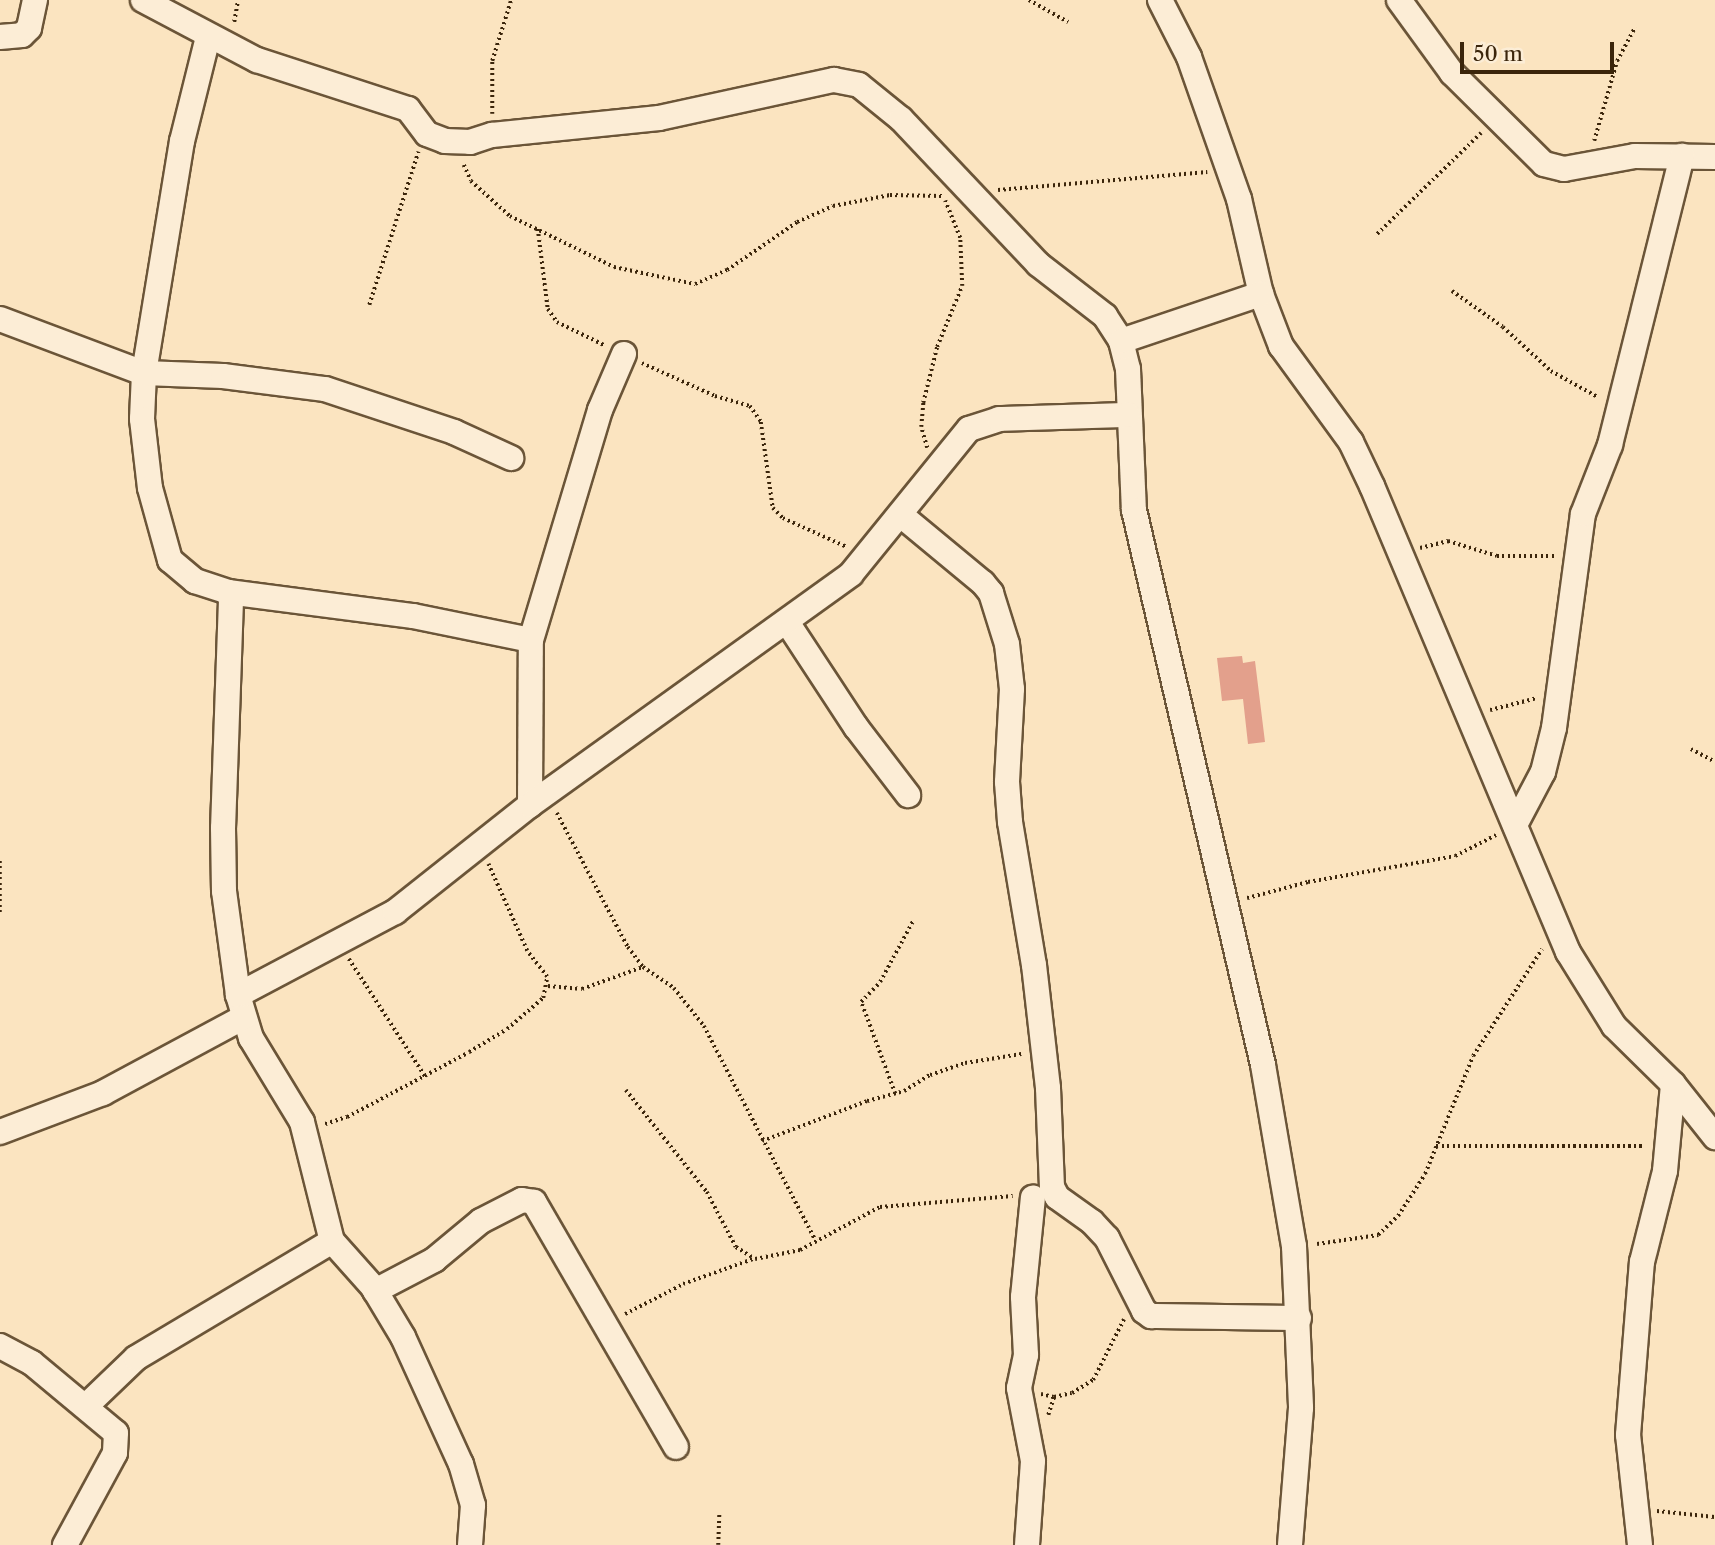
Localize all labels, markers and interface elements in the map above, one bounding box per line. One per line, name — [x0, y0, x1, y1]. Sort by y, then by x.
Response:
scale bar — [1463, 28, 1617, 72]
text: 50 m — [1473, 41, 1523, 66]

